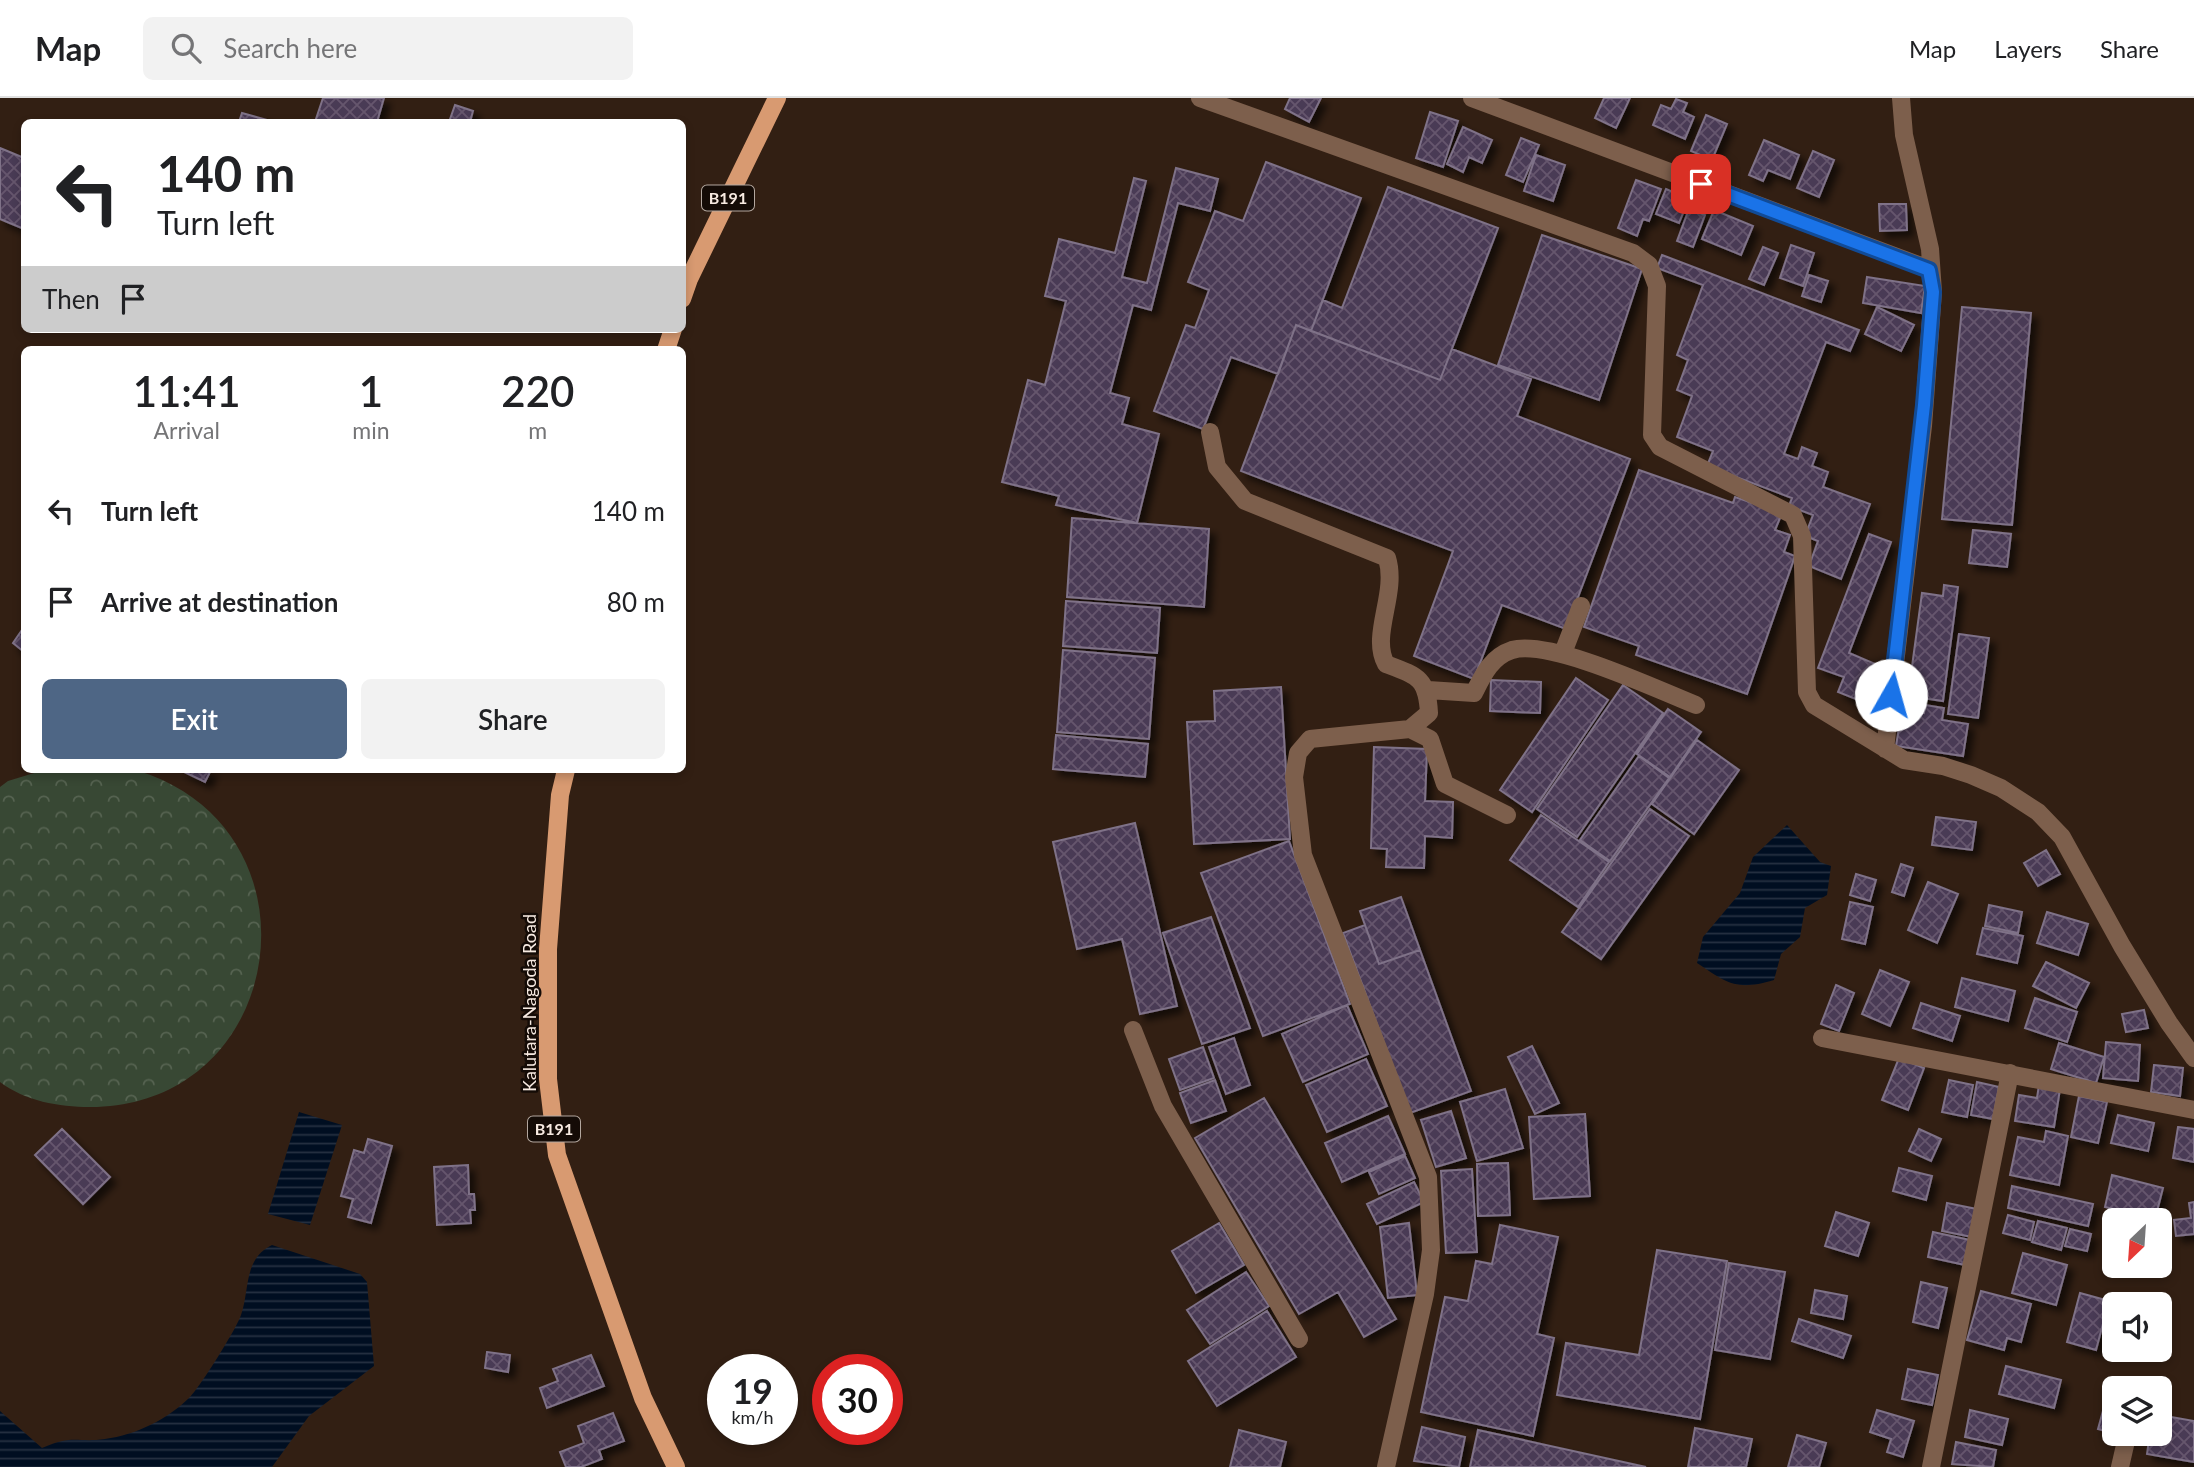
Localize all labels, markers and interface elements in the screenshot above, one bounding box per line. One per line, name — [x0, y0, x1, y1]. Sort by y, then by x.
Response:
search box — [143, 17, 633, 80]
text: Map — [35, 28, 101, 68]
icon: search — [167, 29, 205, 67]
text: Search here — [223, 32, 357, 64]
text: Map — [1909, 34, 1956, 63]
text: Layers — [1994, 34, 2062, 63]
text: Share — [2100, 34, 2159, 63]
text: 140 m — [157, 144, 295, 202]
icon: left — [42, 147, 133, 238]
pin — [1671, 154, 1731, 214]
icon: arrive — [1682, 165, 1720, 203]
road number: B191 — [702, 186, 754, 211]
text: Turn left — [157, 203, 274, 242]
icon: arrive — [114, 280, 152, 318]
text: Then — [42, 283, 100, 315]
text: 11:41 — [133, 366, 241, 416]
text: 1 — [359, 366, 383, 416]
text: 220 — [501, 366, 574, 416]
text: Arrival — [154, 416, 220, 444]
text: min — [352, 416, 390, 444]
text: m — [528, 416, 547, 444]
icon: left — [42, 492, 80, 530]
text: Turn left — [101, 495, 198, 527]
text: 140 m — [592, 495, 665, 527]
icon: arrive — [42, 583, 80, 621]
text: Arrive at destination — [101, 586, 338, 618]
text: 80 m — [607, 586, 665, 618]
position arrow — [1854, 658, 1928, 732]
button: Exit — [42, 679, 347, 759]
button: Share — [361, 679, 665, 759]
street label: Kalutara-Nagoda Road — [518, 914, 540, 1092]
road number: B191 — [528, 1116, 580, 1142]
north arrow — [2102, 1208, 2172, 1278]
map controls — [2102, 1208, 2172, 1446]
button: sound — [2102, 1292, 2172, 1362]
speed limit sign: 30 — [812, 1354, 903, 1445]
text: 19 — [732, 1369, 773, 1411]
button: layers — [2102, 1376, 2172, 1446]
text: km/h — [731, 1406, 774, 1428]

